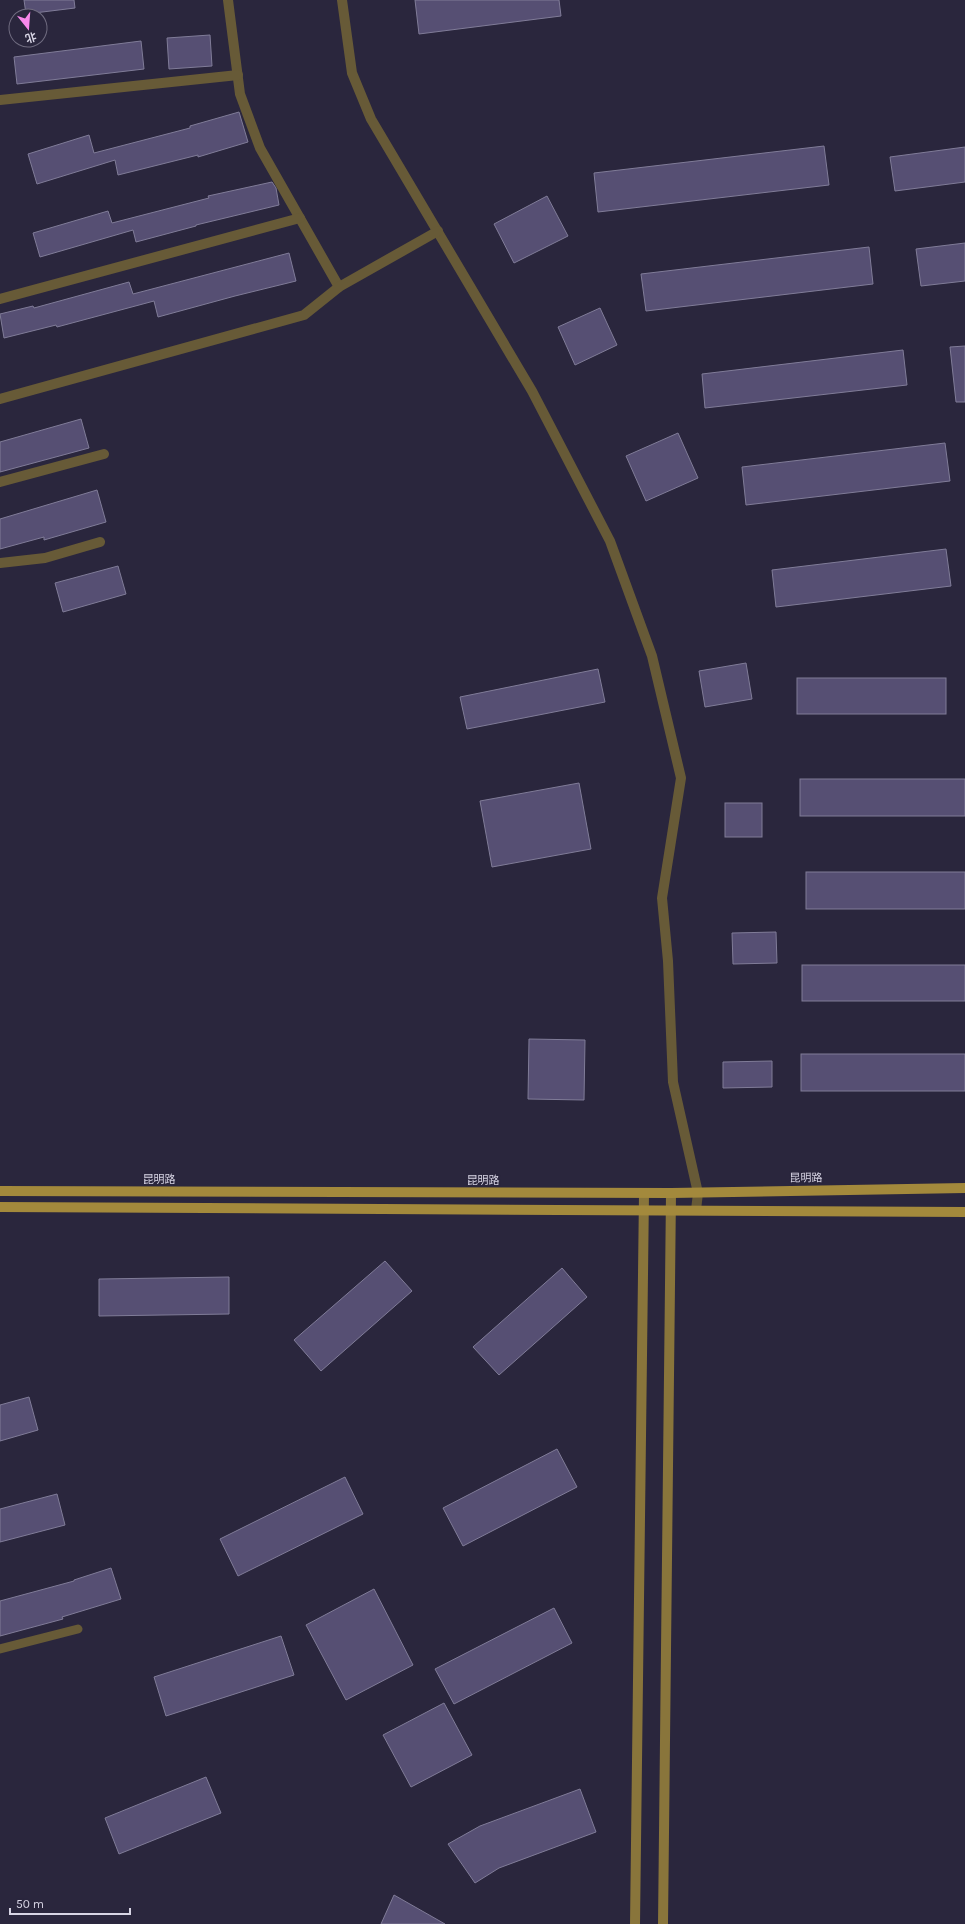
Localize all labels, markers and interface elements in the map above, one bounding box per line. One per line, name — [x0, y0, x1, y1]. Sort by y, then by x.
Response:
north arrow — [8, 8, 48, 48]
text: 北 — [24, 29, 38, 45]
street label: 昆明路 — [789, 1171, 823, 1185]
street label: 昆明路 — [143, 1173, 176, 1186]
street label: 昆明路 — [467, 1174, 500, 1187]
scale bar — [10, 1890, 130, 1916]
text: 50 m — [16, 1897, 44, 1911]

